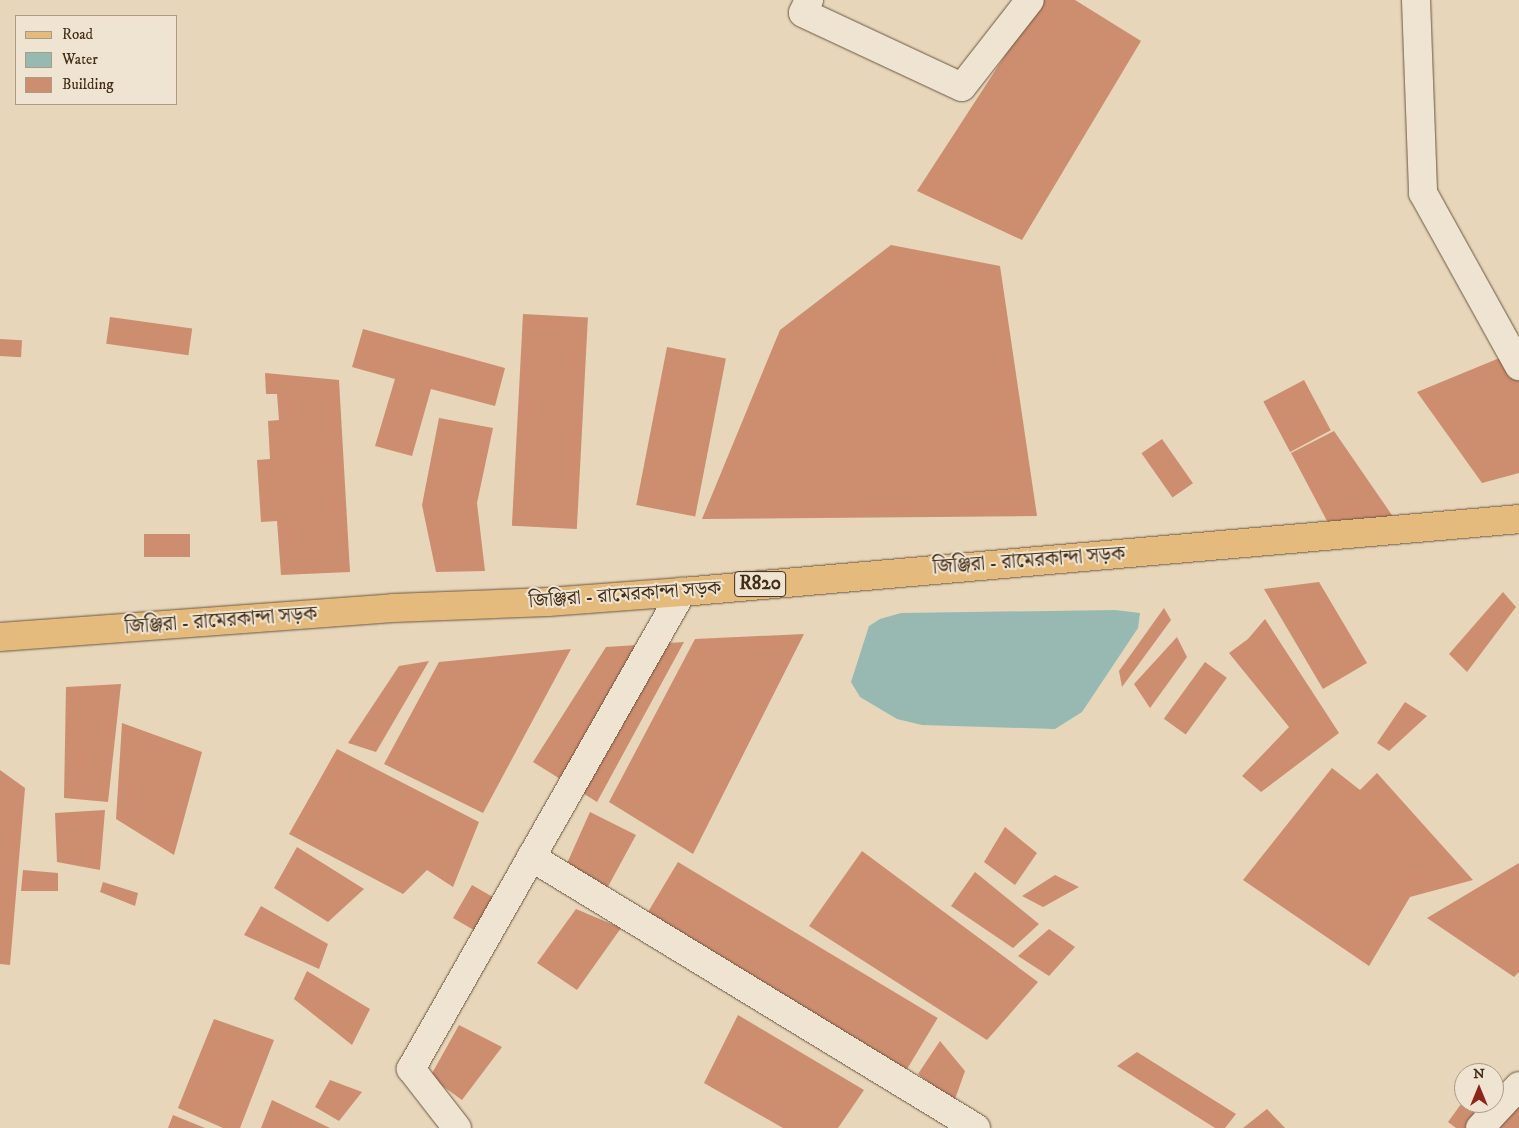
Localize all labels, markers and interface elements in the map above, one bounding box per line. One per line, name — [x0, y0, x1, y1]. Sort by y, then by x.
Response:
legend — [15, 15, 178, 105]
text: Road — [62, 25, 93, 44]
text: Water — [62, 50, 98, 69]
text: Building — [62, 75, 114, 94]
street label: জিঞ্জিরা - রামেরকান্দা সড়ক — [932, 542, 1126, 580]
road number: R820 — [734, 568, 786, 600]
street label: জিঞ্জিরা - রামেরকান্দা সড়ক — [528, 576, 722, 614]
street label: জিঞ্জিরা - রামেরকান্দা সড়ক — [124, 602, 318, 640]
north arrow — [1454, 1063, 1504, 1113]
text: N — [1473, 1065, 1485, 1083]

